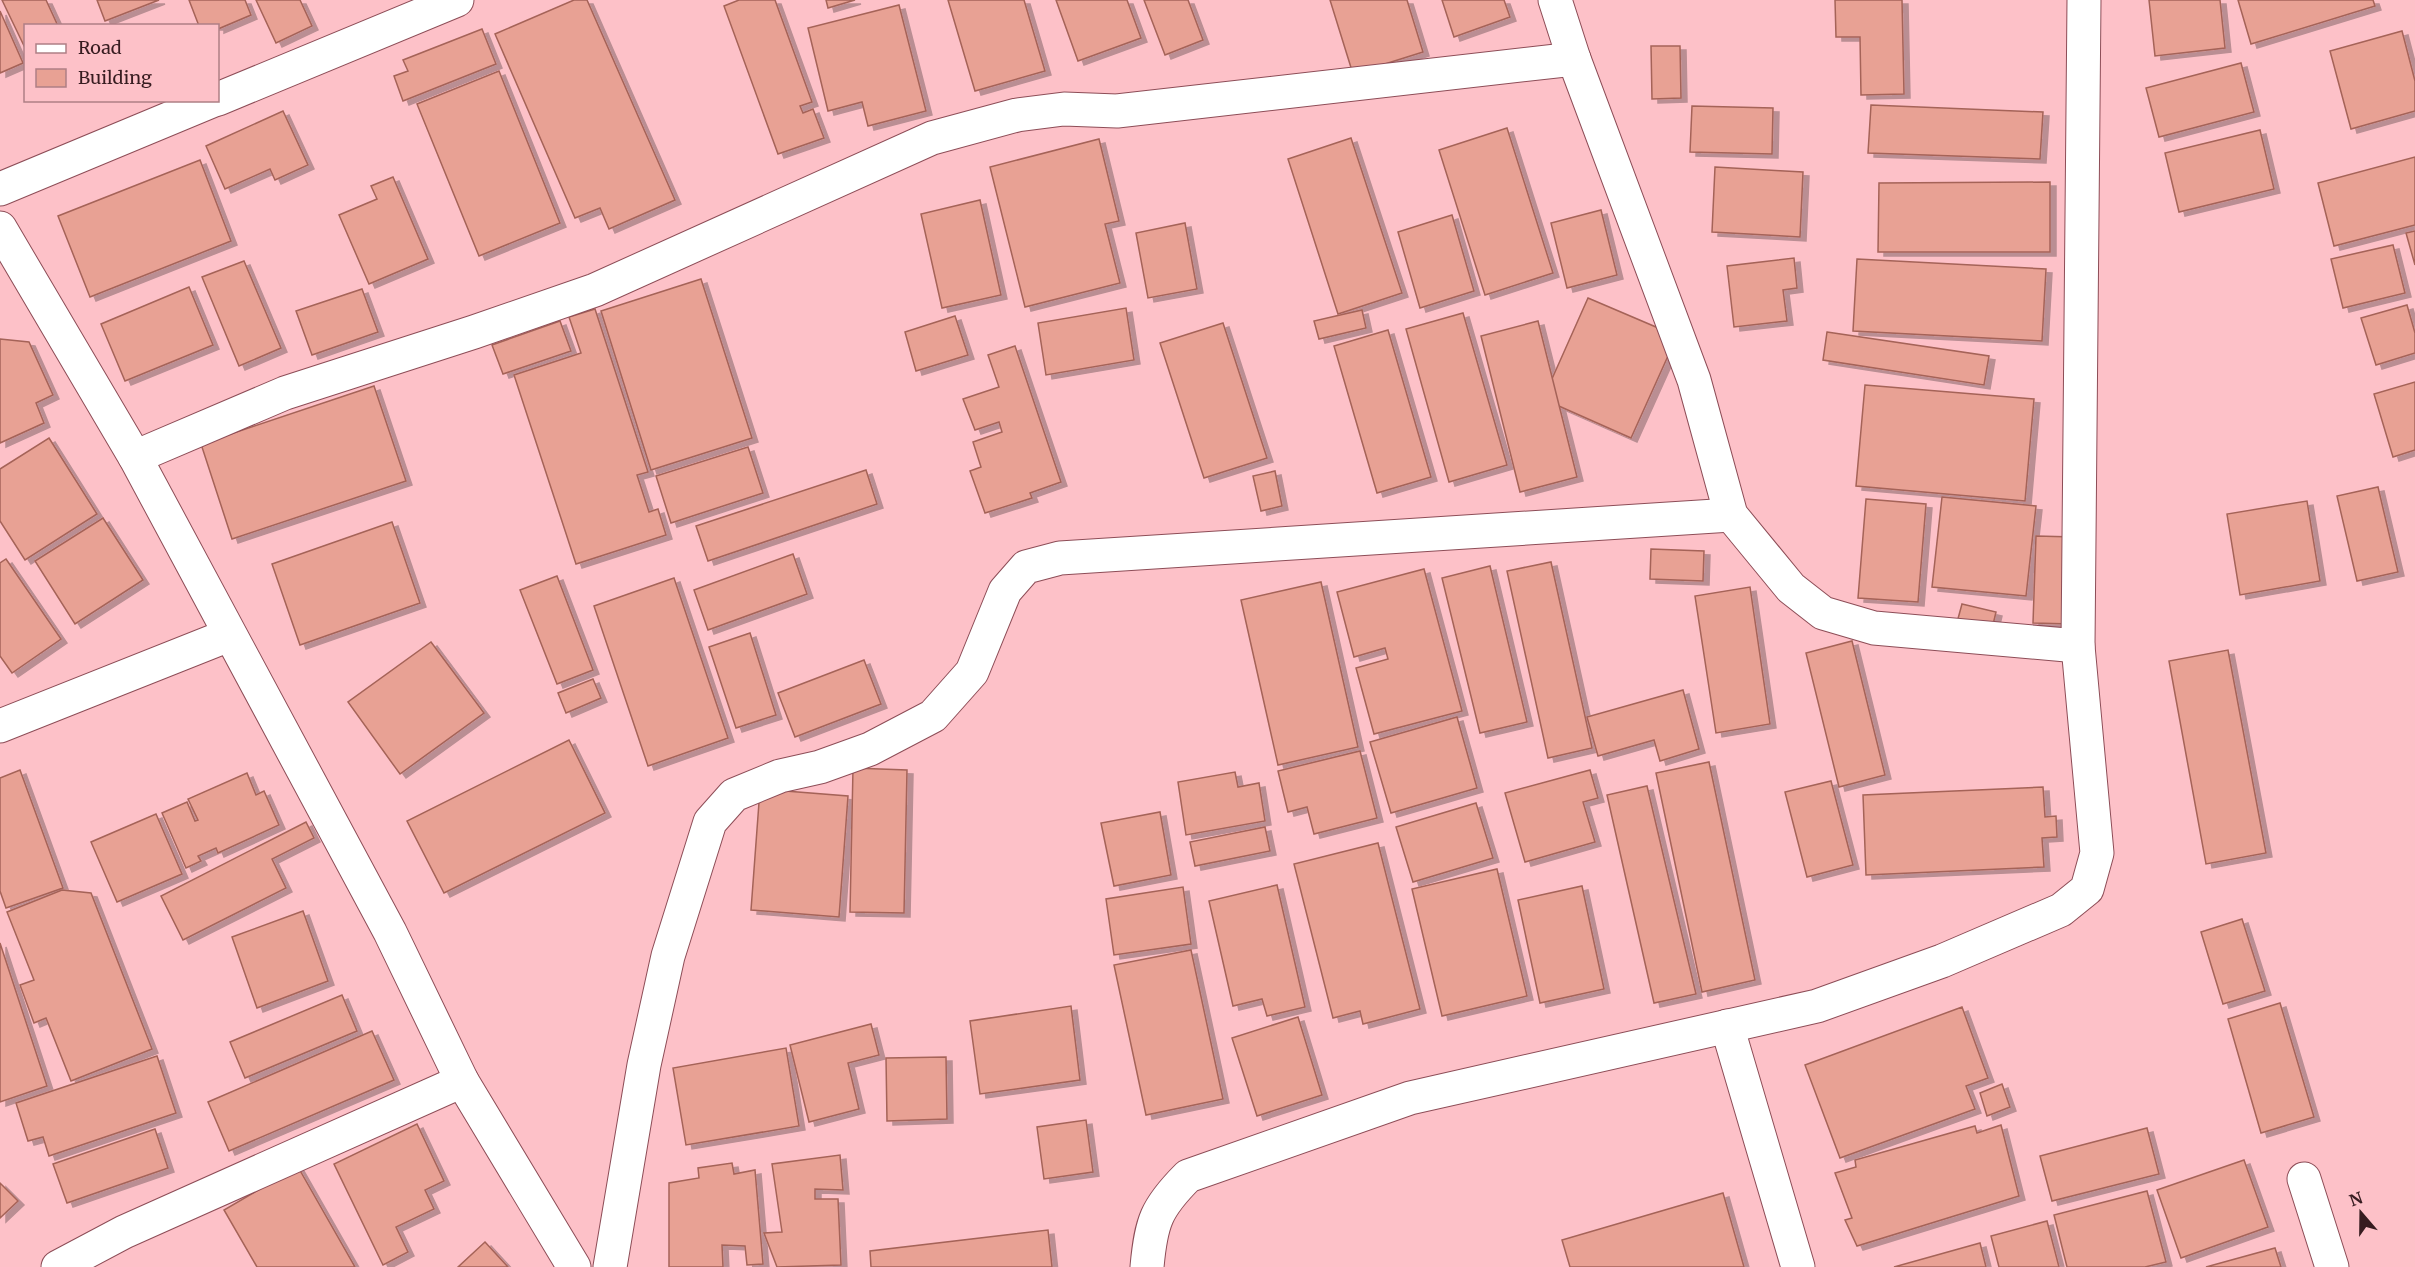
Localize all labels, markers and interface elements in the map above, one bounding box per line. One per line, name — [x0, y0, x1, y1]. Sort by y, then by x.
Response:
legend — [24, 24, 219, 102]
text: Road — [78, 36, 122, 59]
text: Building — [78, 66, 152, 89]
north arrow — [2331, 1183, 2391, 1243]
text: N — [2347, 1187, 2366, 1210]

